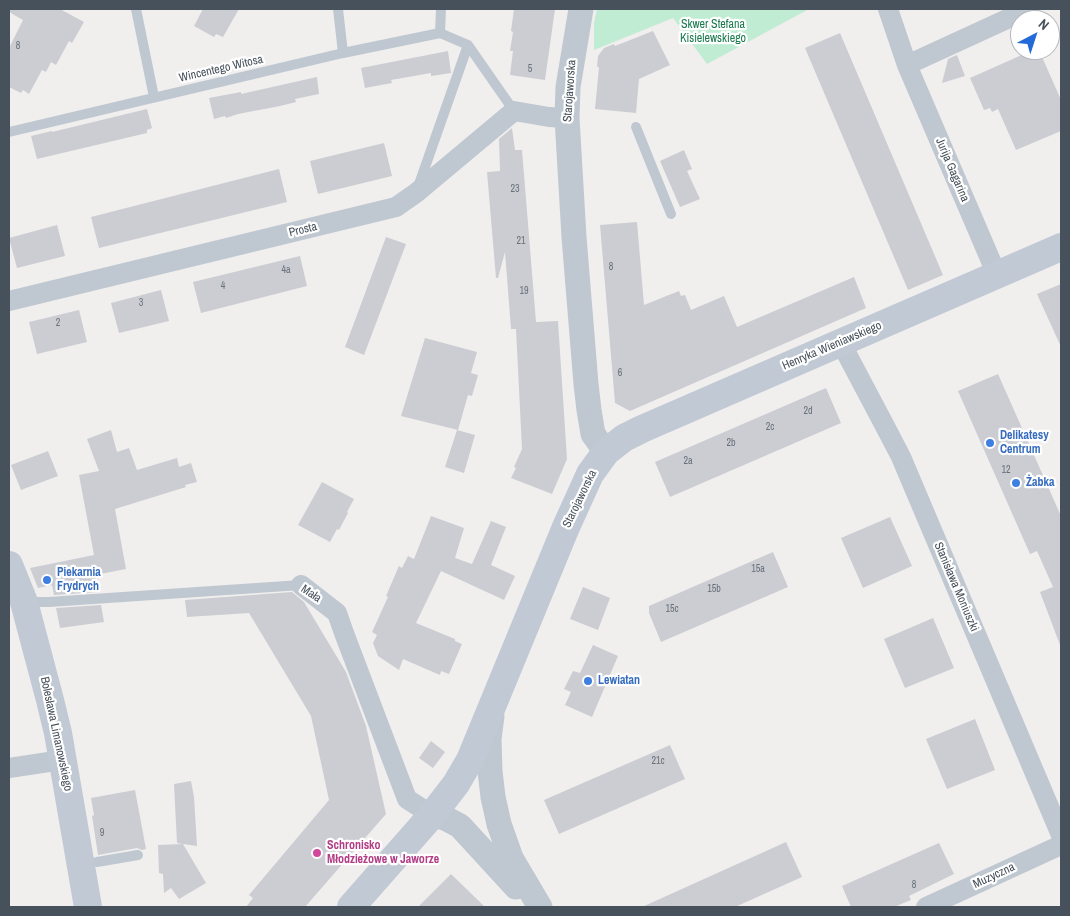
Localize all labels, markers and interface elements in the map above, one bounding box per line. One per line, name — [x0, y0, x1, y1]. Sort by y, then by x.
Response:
north arrow — [1010, 10, 1060, 60]
text: N — [1035, 15, 1053, 34]
park label: Skwer Stefana Kisielewskiego — [680, 18, 746, 46]
house number: 8 — [16, 40, 20, 52]
street label: Wincentego Witosa — [178, 52, 264, 86]
street label: Starojaworska — [561, 59, 579, 123]
house number: 5 — [528, 63, 532, 75]
street label: Jurija Gagarina — [932, 136, 972, 204]
house number: 23 — [510, 183, 520, 195]
street label: Prosta — [287, 220, 319, 240]
house number: 21 — [516, 235, 526, 247]
house number: 8 — [609, 261, 613, 273]
house number: 4a — [281, 264, 291, 276]
house number: 4 — [221, 280, 225, 292]
house number: 19 — [519, 285, 529, 297]
house number: 3 — [139, 297, 143, 309]
house number: 2 — [56, 317, 60, 329]
street label: Henryka Wieniawskiego — [780, 319, 884, 373]
house number: 6 — [618, 367, 622, 379]
house number: 2d — [803, 405, 813, 417]
house number: 2c — [766, 421, 774, 433]
place label: Delikatesy Centrum — [1000, 429, 1049, 457]
house number: 2b — [726, 437, 736, 449]
marker: Delikatesy Centrum — [984, 437, 996, 449]
house number: 2a — [683, 455, 693, 467]
house number: 12 — [1001, 464, 1011, 476]
street label: Starojaworska — [560, 468, 600, 530]
place label: Żabka — [1026, 476, 1054, 490]
marker: Żabka — [1010, 477, 1022, 489]
street label: Stanisława Moniuszki — [931, 540, 981, 634]
house number: 15a — [751, 563, 765, 575]
place label: Piekarnia Frydrych — [57, 566, 101, 594]
marker: Piekarnia Frydrych — [41, 574, 53, 586]
street label: Mała — [298, 582, 324, 606]
house number: 15b — [707, 583, 721, 595]
house number: 15c — [665, 603, 679, 615]
place label: Lewiatan — [598, 674, 640, 688]
marker: Lewiatan — [582, 675, 594, 687]
street label: Bolesława Limanowskiego — [37, 676, 75, 792]
house number: 21c — [651, 755, 665, 767]
house number: 9 — [100, 827, 104, 839]
place label: Schronisko Młodzieżowe w Jaworze — [327, 839, 439, 867]
marker: Schronisko Młodzieżowe w Jaworze — [311, 847, 323, 859]
street label: Muzyczna — [971, 860, 1017, 892]
house number: 8 — [912, 879, 916, 891]

